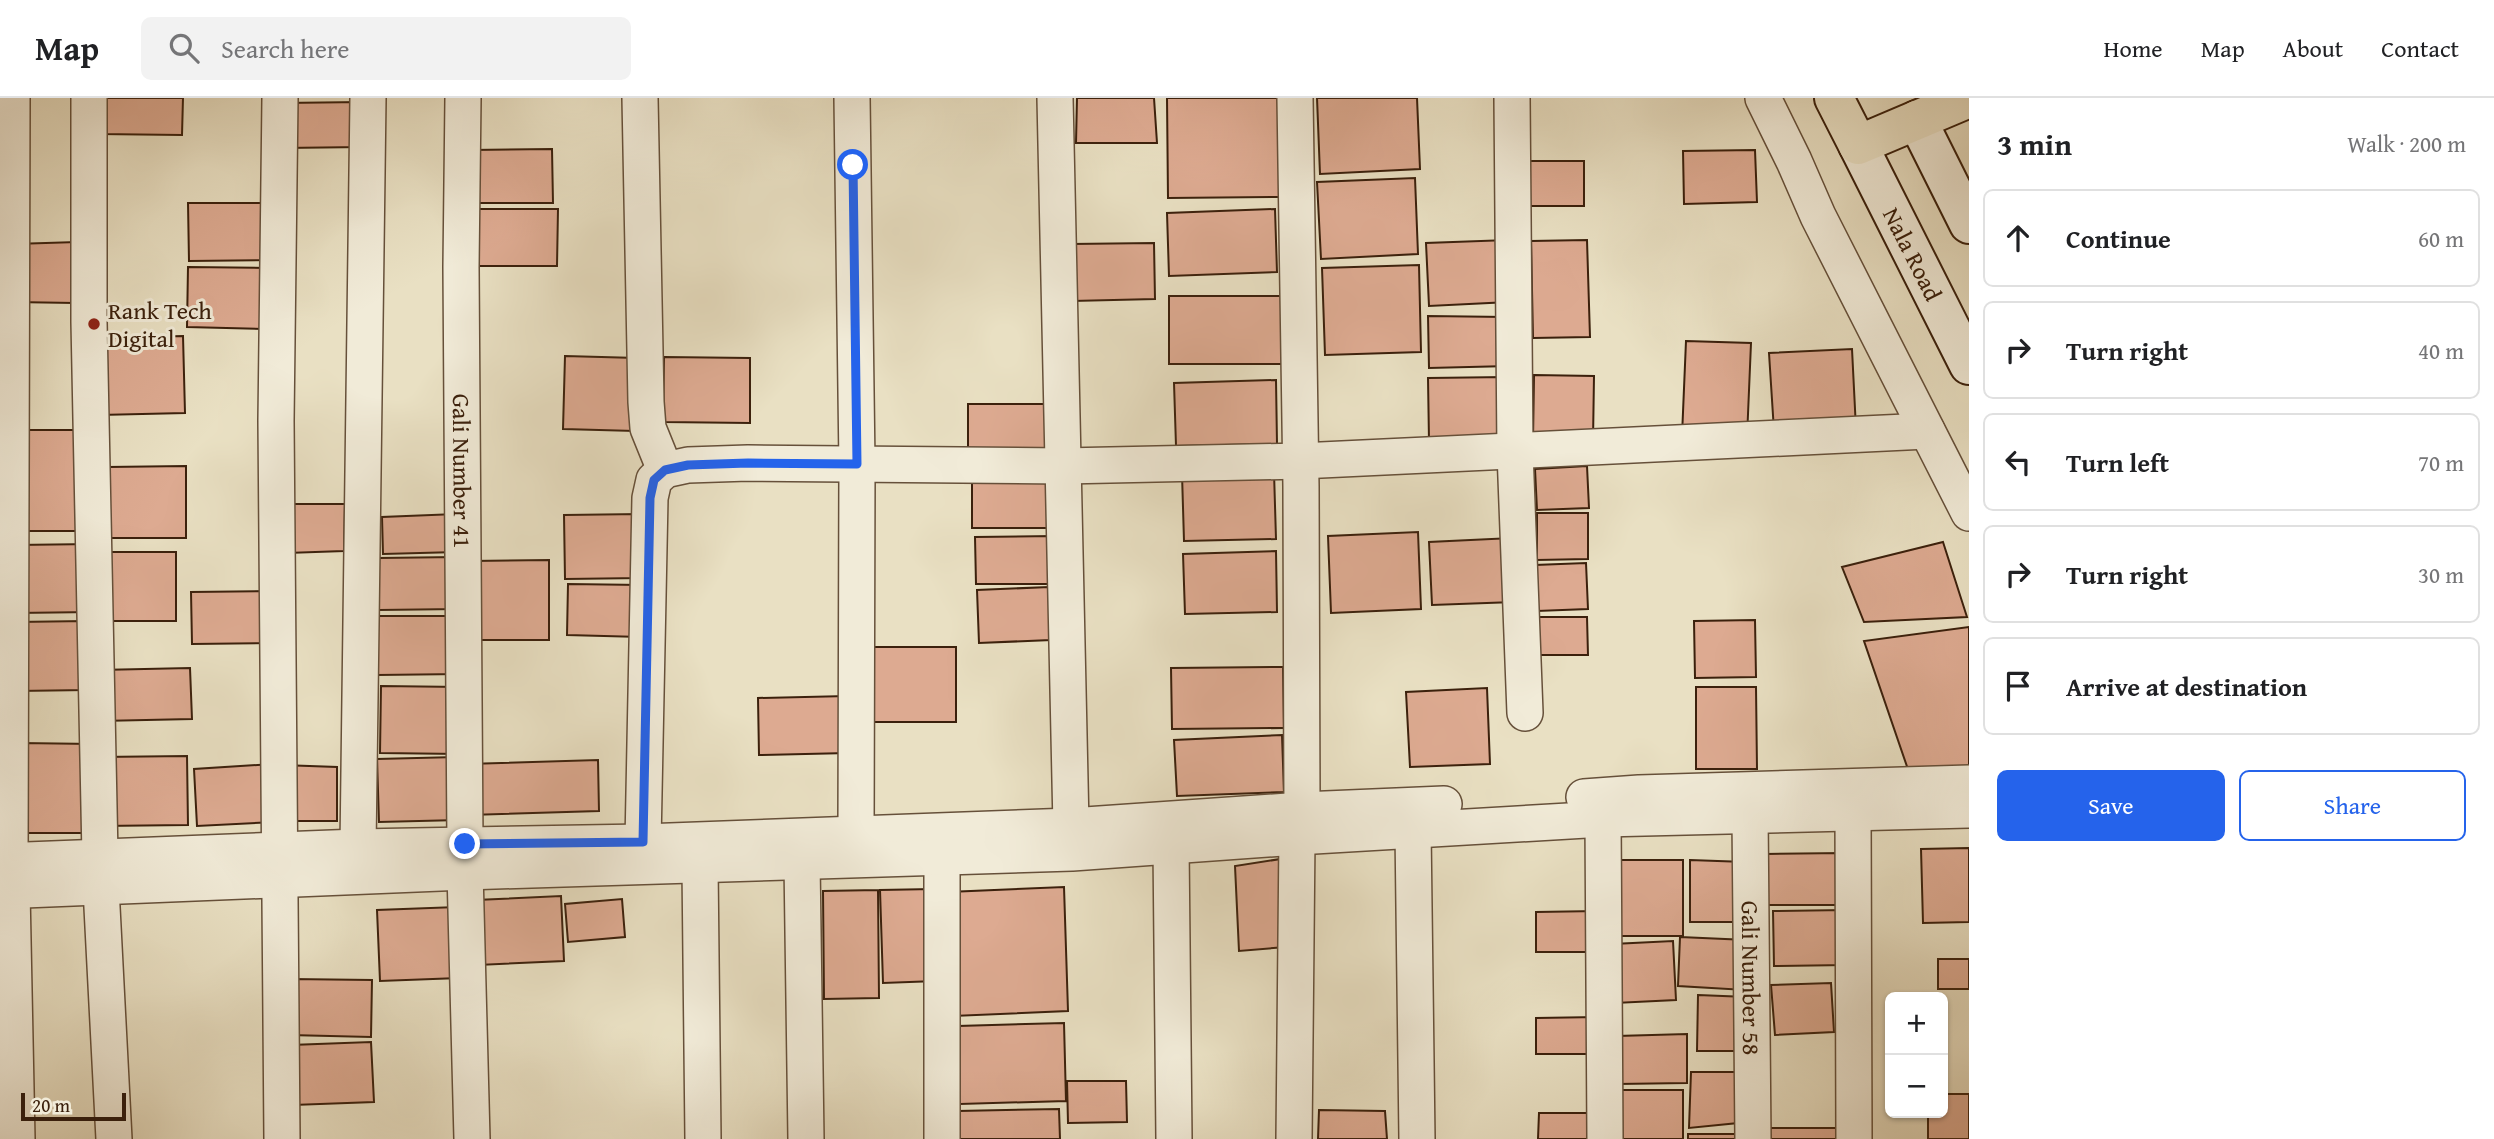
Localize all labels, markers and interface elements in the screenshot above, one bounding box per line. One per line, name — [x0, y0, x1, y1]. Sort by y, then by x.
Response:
search box — [141, 17, 631, 80]
text: Map — [35, 24, 99, 72]
icon: search — [165, 29, 203, 67]
text: Search here — [221, 29, 349, 68]
text: Home — [2104, 31, 2163, 66]
text: Map — [2201, 31, 2245, 66]
text: About — [2283, 31, 2343, 66]
text: Contact — [2381, 31, 2459, 66]
text: 3 min — [1997, 122, 2072, 166]
text: Walk · 200 m — [2347, 127, 2466, 160]
route start — [837, 149, 868, 180]
street label: Nala Road — [1875, 201, 1951, 307]
icon: ahead — [1999, 219, 2037, 257]
text: Continue — [2066, 219, 2171, 258]
text: 60 m — [2418, 222, 2464, 255]
place label: Rank Tech Digital — [108, 293, 212, 356]
marker: Rank Tech Digital — [86, 316, 102, 332]
icon: right — [1999, 331, 2037, 369]
text: Turn right — [2066, 331, 2188, 370]
text: 40 m — [2418, 334, 2464, 367]
street label: Gali Number 41 — [444, 394, 480, 548]
icon: left — [1999, 443, 2037, 481]
text: Turn left — [2066, 443, 2169, 482]
text: 70 m — [2418, 446, 2464, 479]
icon: right — [1999, 555, 2037, 593]
text: Turn right — [2066, 555, 2188, 594]
text: 30 m — [2418, 558, 2464, 591]
icon: arrive — [1999, 667, 2037, 705]
text: Arrive at destination — [2066, 667, 2307, 706]
button: Save — [1997, 770, 2225, 841]
button: Share — [2239, 770, 2466, 841]
route end — [449, 828, 480, 859]
street label: Gali Number 58 — [1733, 901, 1770, 1055]
map controls — [1885, 992, 1948, 1118]
button: + — [1885, 992, 1948, 1055]
button: − — [1885, 1055, 1948, 1118]
scale bar — [21, 1090, 126, 1122]
text: 20 m — [32, 1091, 70, 1119]

